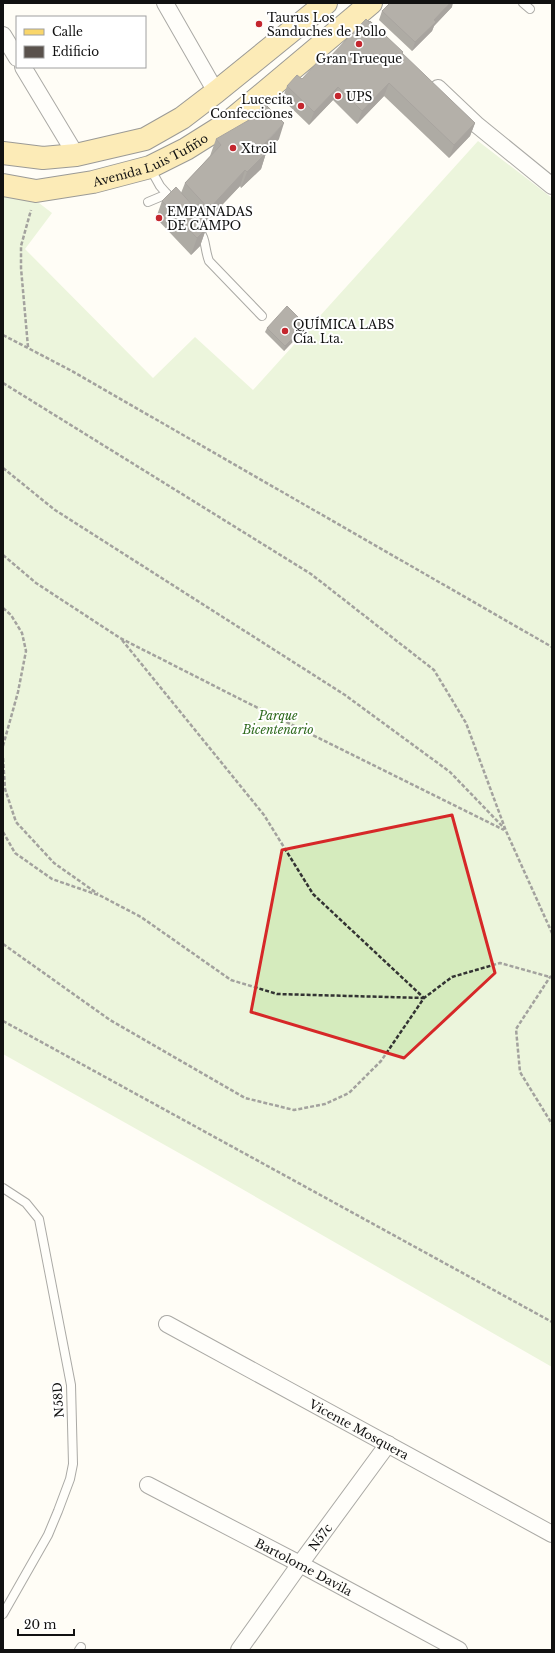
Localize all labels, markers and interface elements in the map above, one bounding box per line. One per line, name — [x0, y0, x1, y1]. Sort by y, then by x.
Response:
place label: Taurus Los Sanduches de Pollo — [267, 10, 386, 39]
legend — [16, 16, 146, 68]
marker: Taurus Los Sanduches de Pollo — [254, 19, 264, 29]
text: Calle — [52, 24, 83, 39]
marker: Gran Trueque — [354, 39, 364, 49]
text: Edificio — [52, 44, 99, 59]
place label: Gran Trueque — [316, 51, 402, 66]
place label: UPS — [346, 89, 373, 104]
marker: UPS — [333, 91, 343, 101]
place label: Lucecita Confecciones — [210, 92, 293, 121]
marker: Lucecita Confecciones — [296, 101, 306, 111]
street label: Avenida Luis Tufiño — [90, 130, 211, 189]
place label: Xtroil — [241, 141, 277, 156]
marker: Xtroil — [228, 143, 238, 153]
place label: EMPANADAS DE CAMPO — [167, 204, 253, 233]
marker: EMPANADAS DE CAMPO — [154, 213, 164, 223]
place label: QUÍMICA LABS Cía. Lta. — [293, 316, 395, 346]
marker: QUÍMICA LABS Cía. Lta. — [280, 326, 290, 336]
park label: Parque Bicentenario — [241, 708, 314, 737]
street label: N58D — [49, 1382, 67, 1418]
street label: Vicente Mosquera — [306, 1395, 412, 1462]
street label: N57c — [305, 1520, 335, 1554]
street label: Bartolome Davila — [253, 1535, 355, 1599]
scale bar — [18, 1611, 74, 1637]
text: 20 m — [24, 1617, 56, 1632]

